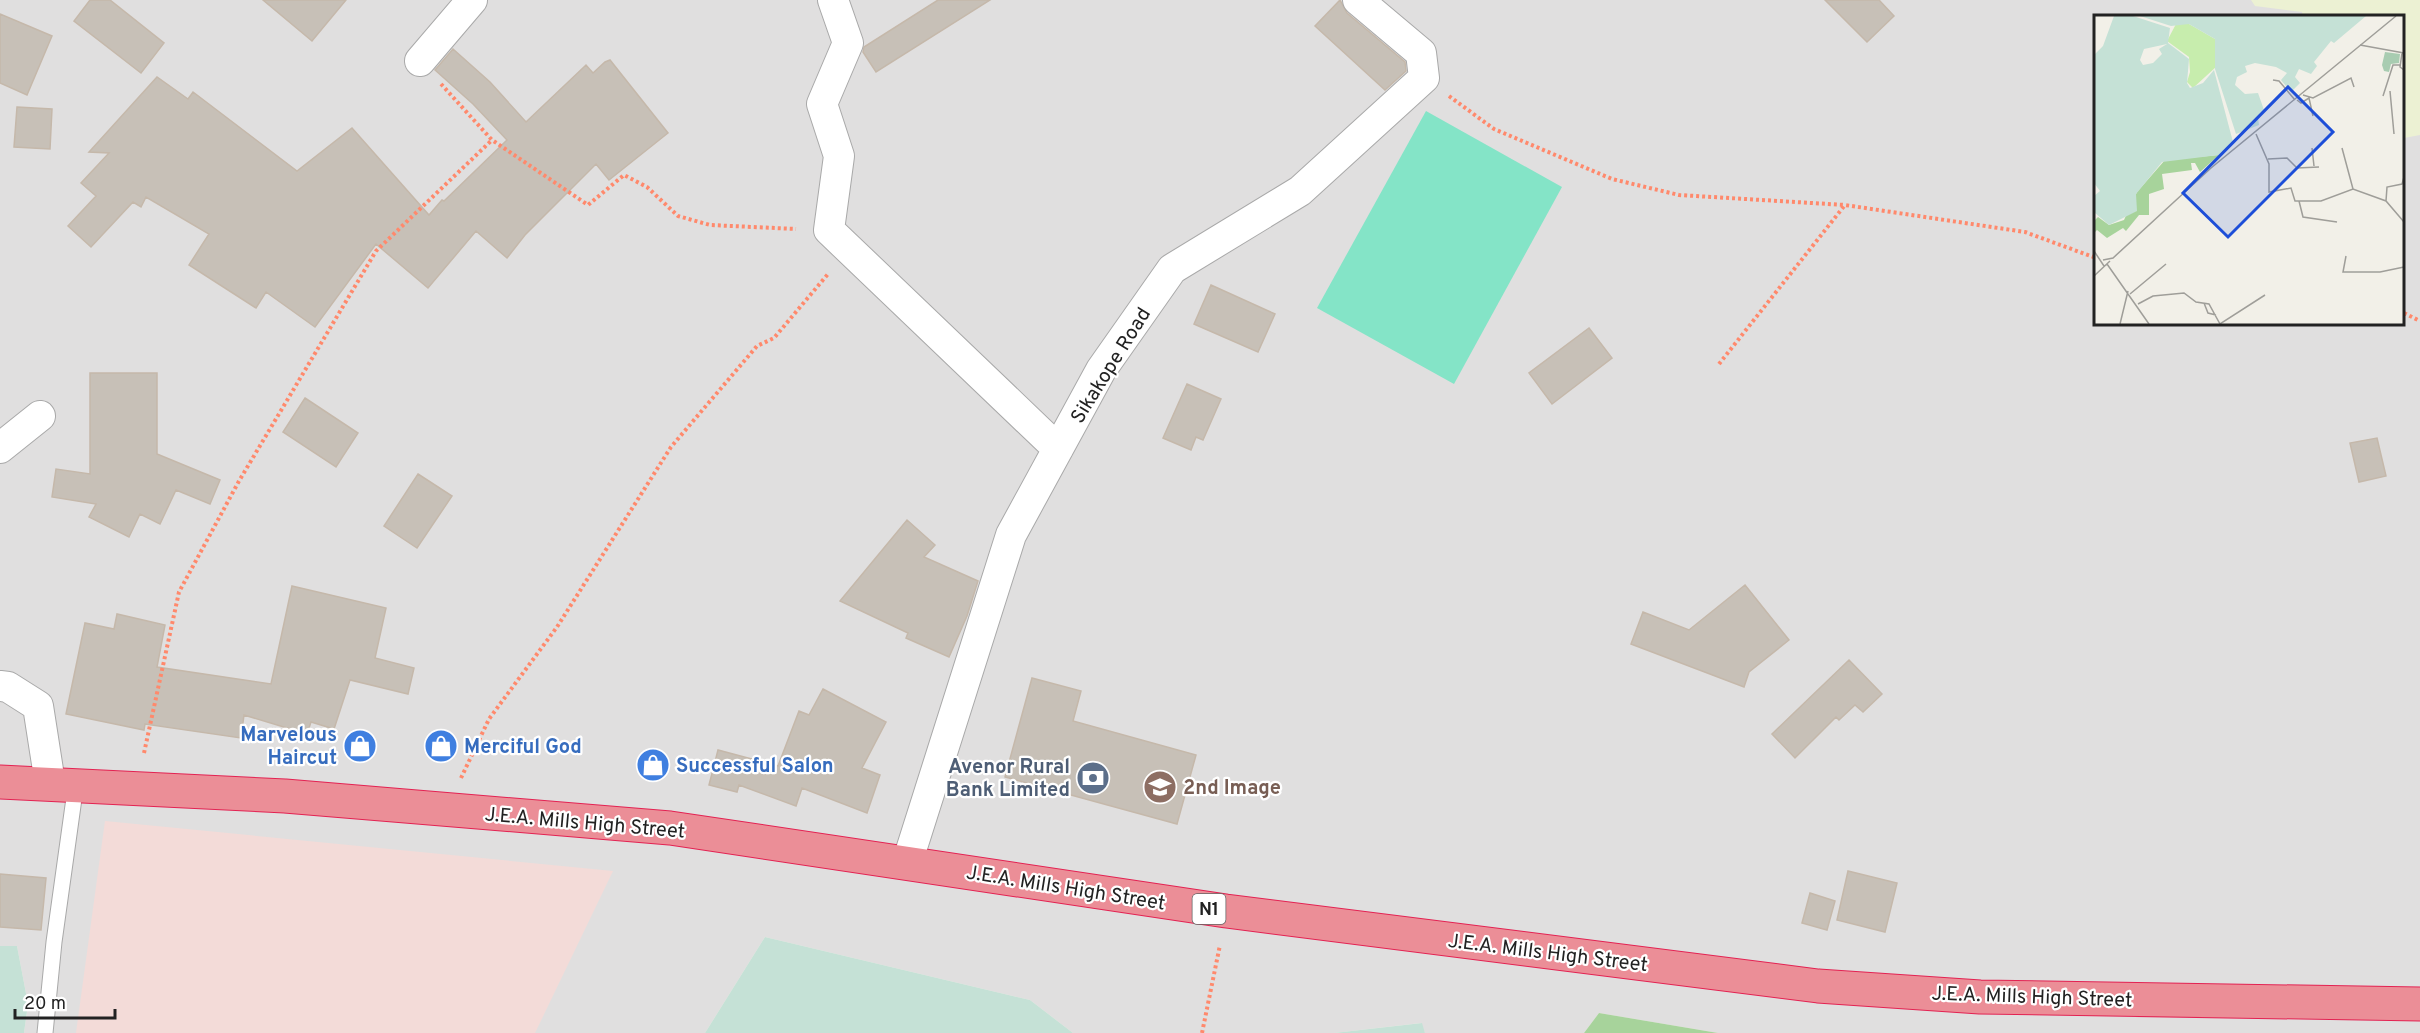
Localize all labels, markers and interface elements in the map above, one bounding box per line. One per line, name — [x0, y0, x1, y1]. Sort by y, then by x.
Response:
inset map — [2094, 15, 2405, 326]
street label: Sikakope Road — [1066, 303, 1158, 429]
place label: Marvelous Haircut — [240, 723, 337, 772]
shop icon: Marvelous Haircut — [342, 728, 378, 764]
shop icon: Merciful God — [423, 728, 459, 764]
place label: Merciful God — [464, 735, 582, 761]
shop icon: Successful Salon — [635, 747, 671, 783]
place label: Successful Salon — [676, 754, 834, 780]
place label: Avenor Rural Bank Limited — [946, 755, 1070, 804]
bank icon: Avenor Rural Bank Limited — [1075, 760, 1111, 796]
school or university icon: 2nd Image — [1142, 769, 1178, 805]
place label: 2nd Image — [1183, 776, 1281, 802]
street label: J.E.A. Mills High Street — [484, 802, 686, 846]
street label: J.E.A. Mills High Street — [964, 860, 1167, 918]
road number: N1 — [1192, 894, 1226, 924]
street label: J.E.A. Mills High Street — [1446, 929, 1649, 979]
street label: J.E.A. Mills High Street — [1931, 981, 2133, 1014]
scale bar — [15, 982, 116, 1020]
text: 20 m — [24, 993, 66, 1016]

